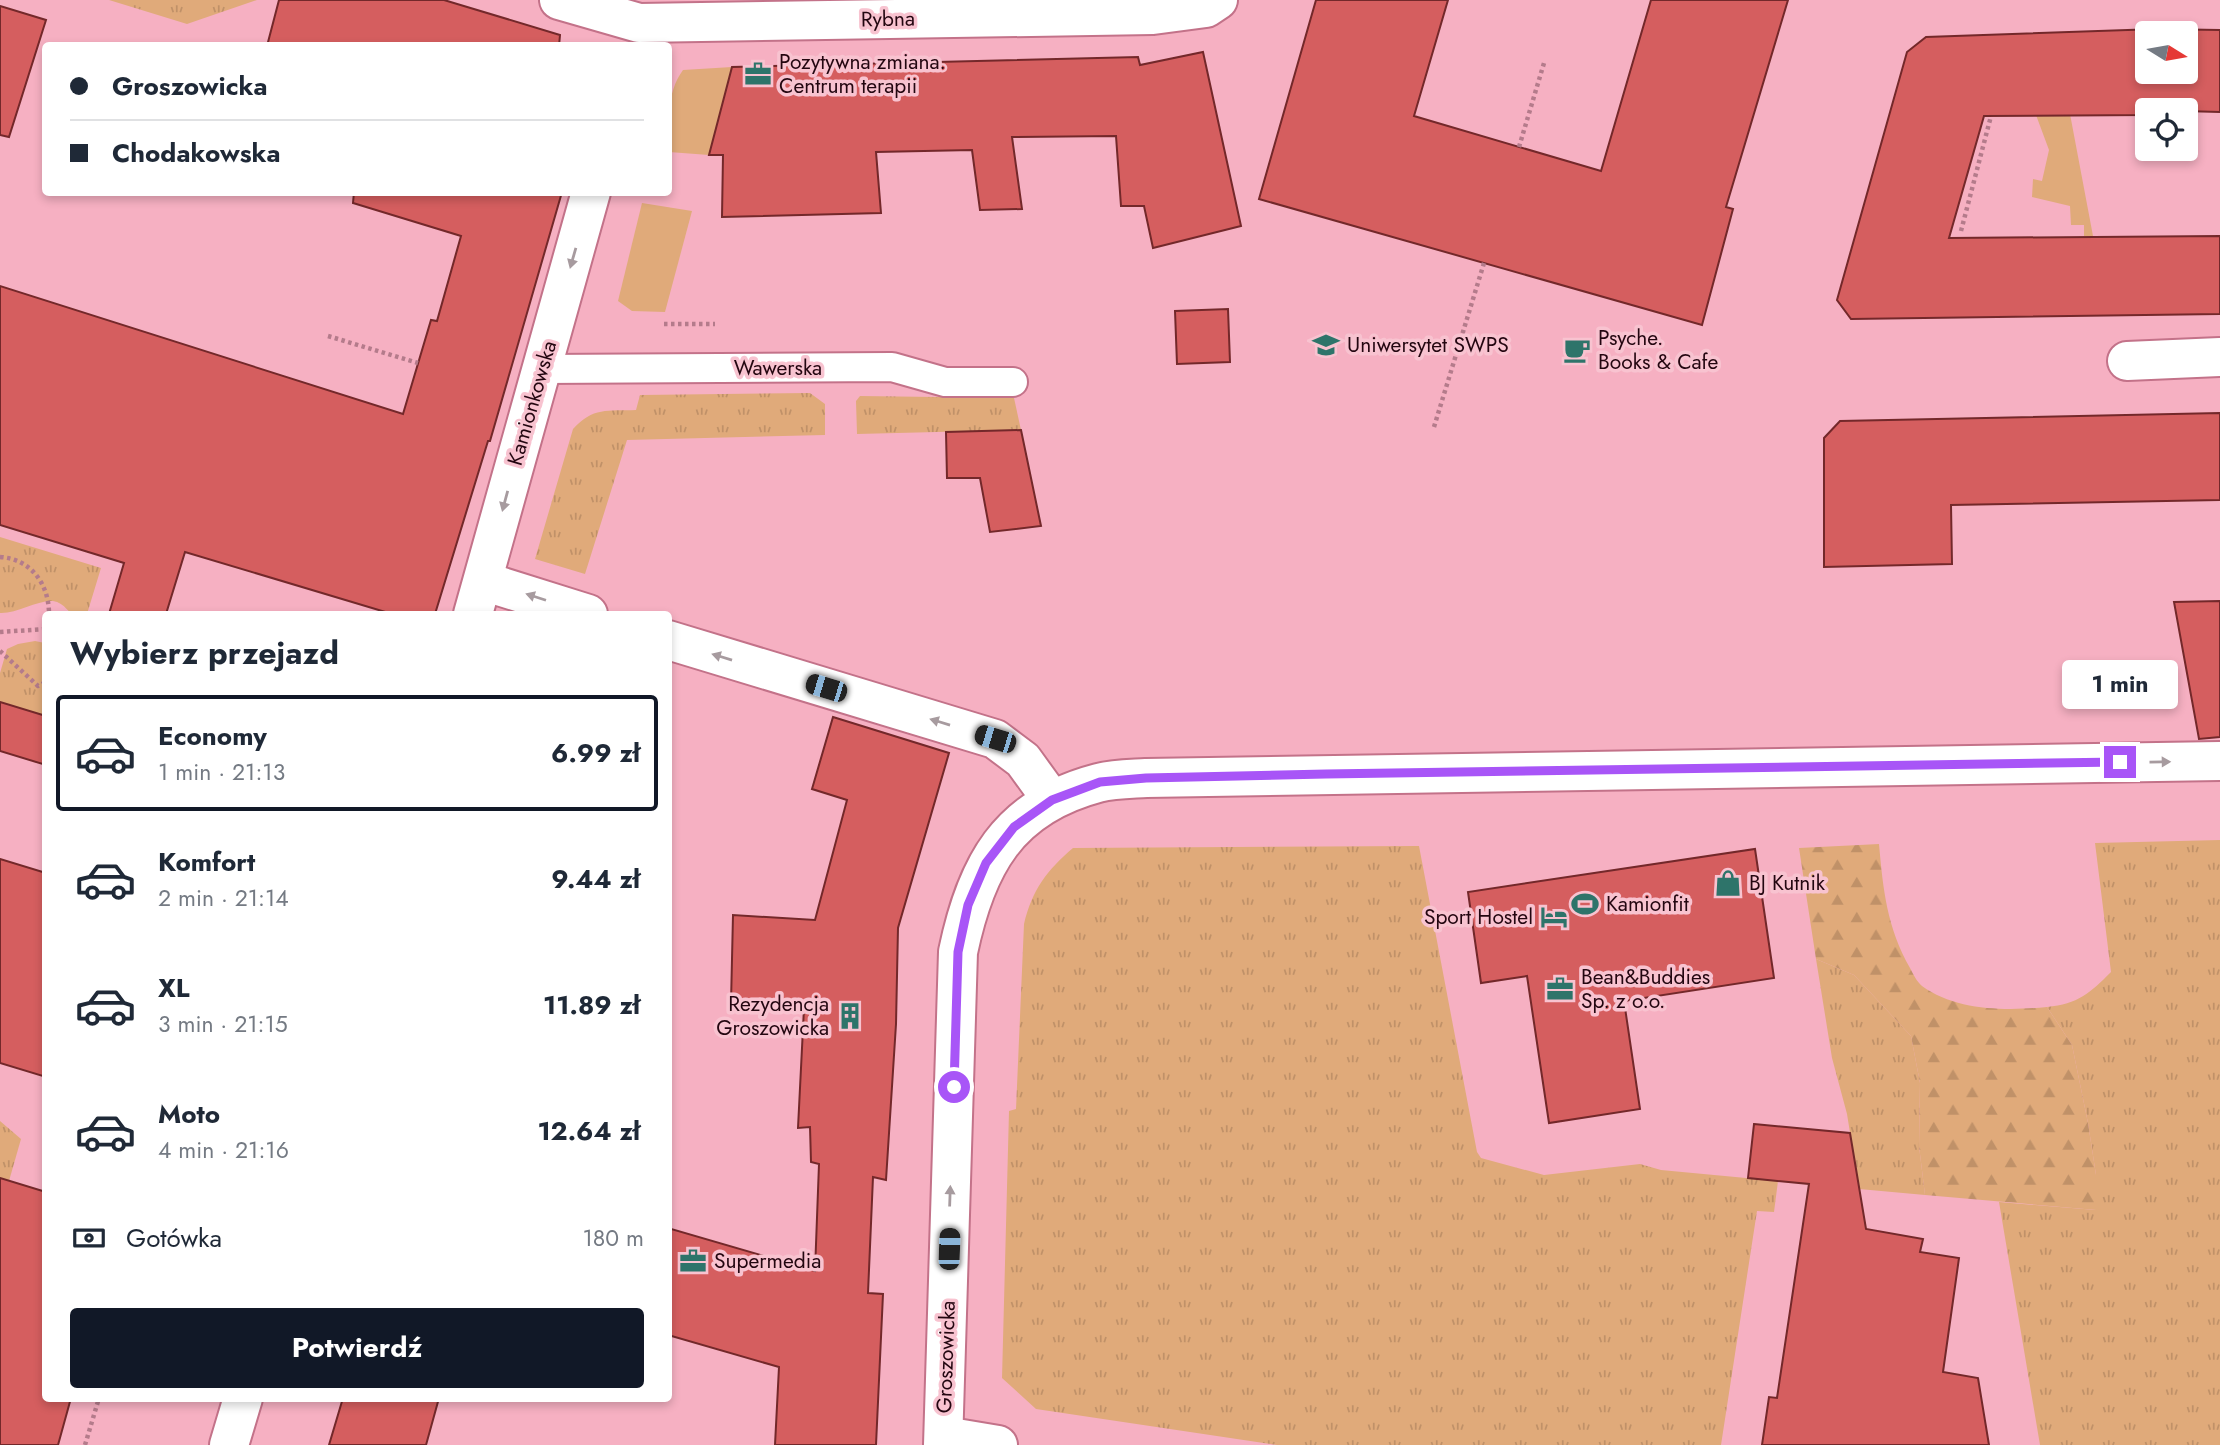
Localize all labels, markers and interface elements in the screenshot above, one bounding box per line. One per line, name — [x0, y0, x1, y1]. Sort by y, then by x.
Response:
street label: Rybna — [861, 4, 915, 34]
north arrow — [2135, 21, 2198, 84]
map controls — [2135, 21, 2198, 161]
place label: Pozytywna zmiana. Centrum terapii — [779, 47, 946, 101]
office icon: Pozytywna zmiana. Centrum terapii — [743, 59, 773, 89]
text: Groszowicka — [112, 67, 268, 105]
button: locate — [2135, 98, 2198, 161]
text: Chodakowska — [112, 134, 281, 172]
one-way arrow — [567, 248, 577, 269]
place label: Psyche. Books & Cafe — [1598, 323, 1719, 377]
school or university icon: Uniwersytet SWPS — [1311, 330, 1341, 360]
place label: Uniwersytet SWPS — [1347, 330, 1509, 360]
cafe icon: Psyche. Books & Cafe — [1562, 335, 1592, 365]
street label: Kamionkowska — [500, 337, 564, 469]
street label: Wawerska — [734, 353, 822, 383]
one-way arrow — [499, 490, 510, 512]
one-way arrow — [525, 592, 546, 602]
text: Wybierz przejazd — [70, 630, 339, 676]
one-way arrow — [711, 651, 732, 661]
callout: 1 min — [2062, 660, 2178, 710]
text: 1 min — [2091, 667, 2149, 701]
car — [803, 672, 850, 704]
text: Economy — [158, 717, 267, 755]
one-way arrow — [929, 717, 950, 727]
icon: car — [74, 722, 137, 785]
car — [972, 723, 1019, 755]
text: 6.99 zł — [551, 734, 640, 772]
route end — [2104, 746, 2136, 778]
text: 1 min · 21:13 — [158, 755, 285, 789]
one-way arrow — [2149, 756, 2171, 767]
text: Komfort — [158, 843, 255, 881]
icon: car — [74, 848, 137, 911]
text: 9.44 zł — [551, 860, 640, 898]
shop icon: BJ Kutnik — [1713, 868, 1743, 898]
place label: BJ Kutnik — [1749, 868, 1826, 898]
text: 2 min · 21:14 — [158, 881, 289, 915]
sports icon: Kamionfit — [1570, 889, 1600, 919]
place label: Kamionfit — [1606, 889, 1689, 919]
place label: Sport Hostel — [1424, 902, 1533, 932]
hotel icon: Sport Hostel — [1539, 902, 1569, 932]
place label: Bean&Buddies Sp. z o.o. — [1581, 962, 1710, 1016]
text: XL — [158, 969, 190, 1007]
icon: car — [74, 974, 137, 1037]
office icon: Bean&Buddies Sp. z o.o. — [1545, 974, 1575, 1004]
text: 11.89 zł — [543, 986, 640, 1024]
place label: Rezydencja Groszowicka — [716, 989, 829, 1043]
building icon: Rezydencja Groszowicka — [835, 1001, 865, 1031]
text: 3 min · 21:15 — [158, 1007, 288, 1041]
route start — [938, 1071, 970, 1103]
text: Moto — [158, 1095, 220, 1133]
icon: car — [74, 1100, 137, 1163]
text: 12.64 zł — [537, 1112, 640, 1150]
text: 4 min · 21:16 — [158, 1133, 289, 1167]
one-way arrow — [945, 1185, 956, 1207]
icon: cash — [70, 1219, 108, 1257]
text: Gotówka — [126, 1219, 222, 1257]
text: 180 m — [582, 1221, 644, 1255]
car — [938, 1228, 961, 1270]
office icon: Supermedia — [678, 1246, 708, 1276]
place label: Supermedia — [714, 1246, 821, 1276]
street label: Groszowicka — [929, 1300, 963, 1414]
button: Potwierdź — [70, 1308, 644, 1388]

